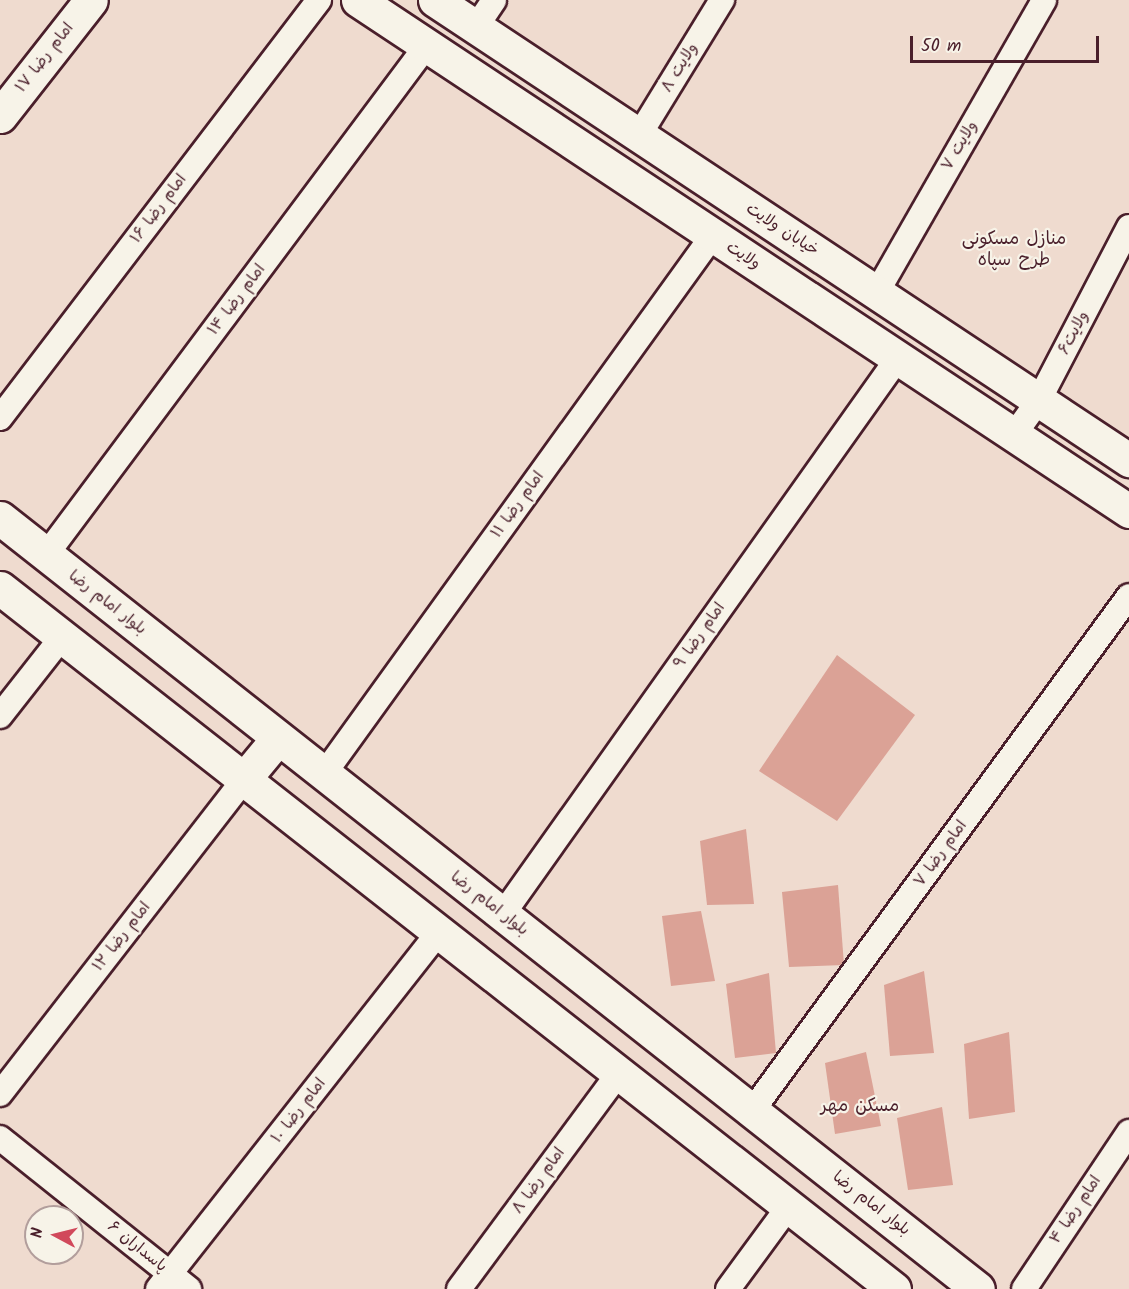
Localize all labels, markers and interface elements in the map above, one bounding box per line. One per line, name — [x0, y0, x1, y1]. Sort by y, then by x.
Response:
street label: امام رضا ۱۷ — [12, 19, 78, 97]
scale bar — [913, 24, 1102, 62]
text: 50 m — [921, 32, 961, 61]
street label: ولایت ۸ — [658, 40, 702, 96]
street label: ولایت ۷ — [938, 118, 982, 174]
street label: امام رضا ۱۶ — [127, 171, 191, 247]
street label: خیابان ولایت — [742, 199, 822, 261]
district label: منازل مسکونی طرح سپاه — [962, 230, 1066, 272]
street label: ولایت — [722, 238, 764, 274]
street label: امام رضا ۱۴ — [204, 261, 270, 339]
street label: ولایت۶ — [1055, 308, 1093, 358]
street label: امام رضا ۱۱ — [487, 468, 549, 542]
street label: بلوار امام رضا — [64, 567, 150, 639]
street label: امام رضا ۹ — [670, 599, 730, 673]
street label: امام رضا ۷ — [910, 817, 972, 891]
street label: بلوار امام رضا — [446, 868, 532, 940]
street label: امام رضا ۱۲ — [89, 898, 155, 976]
street label: امام رضا ۱۰ — [268, 1075, 330, 1147]
district label: مسکن مهر — [821, 1096, 899, 1118]
street label: امام رضا ۸ — [508, 1144, 570, 1218]
street label: بلوار امام رضا — [828, 1168, 914, 1240]
street label: امام رضا ۴ — [1046, 1172, 1106, 1248]
north arrow — [24, 1205, 84, 1265]
street label: پاسداران ۶ — [103, 1217, 171, 1277]
text: N — [25, 1226, 51, 1240]

